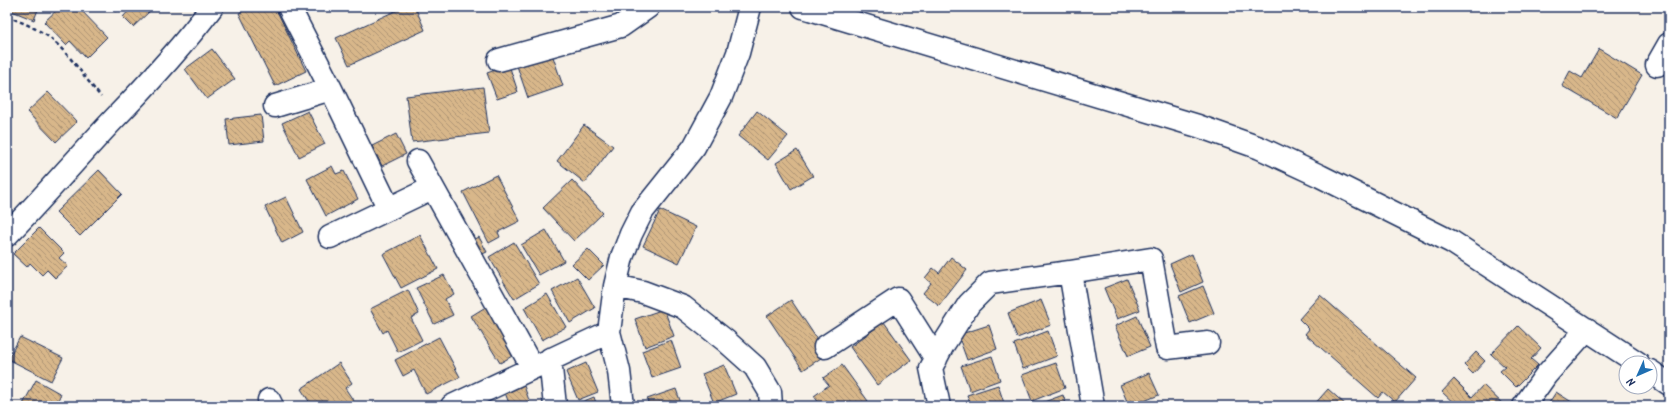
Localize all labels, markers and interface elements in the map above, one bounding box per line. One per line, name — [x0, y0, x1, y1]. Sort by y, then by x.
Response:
north arrow — [1618, 355, 1658, 395]
text: N — [1623, 373, 1640, 390]

